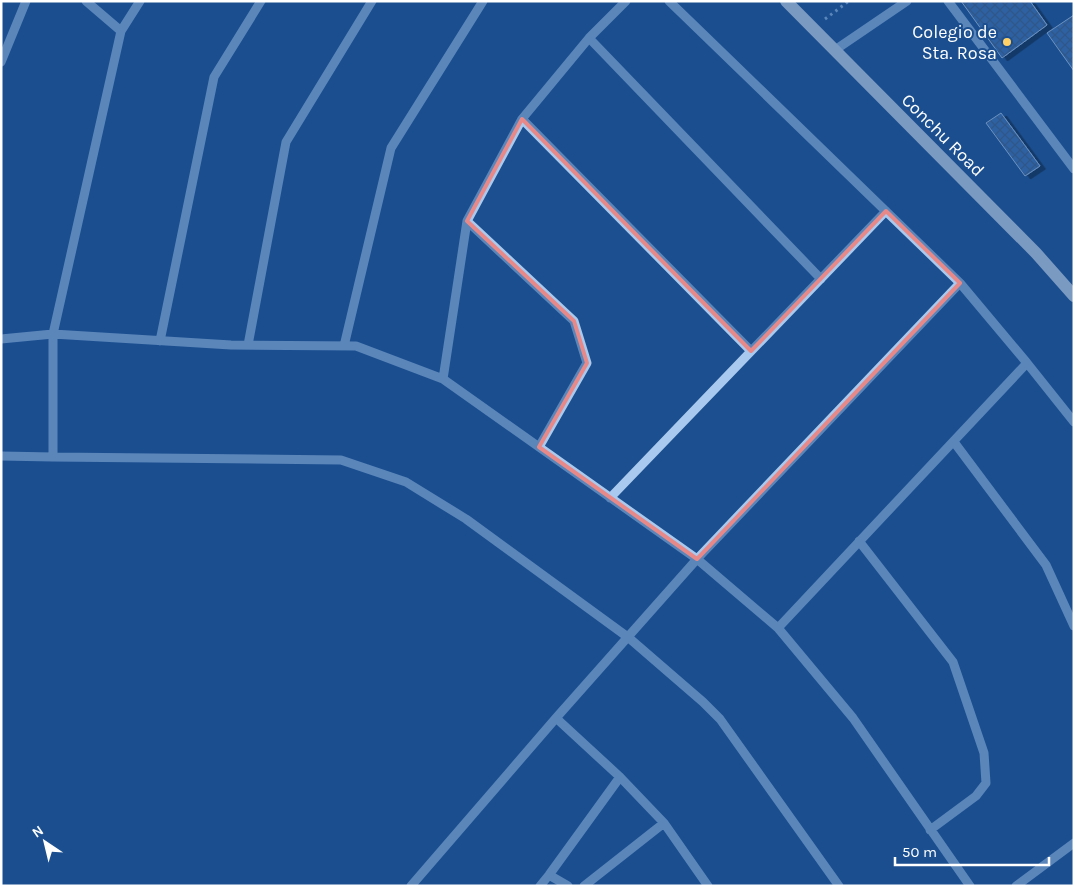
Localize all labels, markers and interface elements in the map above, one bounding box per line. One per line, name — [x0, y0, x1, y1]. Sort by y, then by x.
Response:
place label: Colegio de Sta. Rosa — [912, 21, 997, 64]
marker: Colegio de Sta. Rosa — [1001, 36, 1013, 48]
street label: Conchu Road — [897, 89, 989, 181]
north arrow — [20, 817, 70, 867]
text: N — [29, 822, 47, 842]
scale bar — [895, 834, 1049, 866]
text: 50 m — [902, 843, 937, 861]

